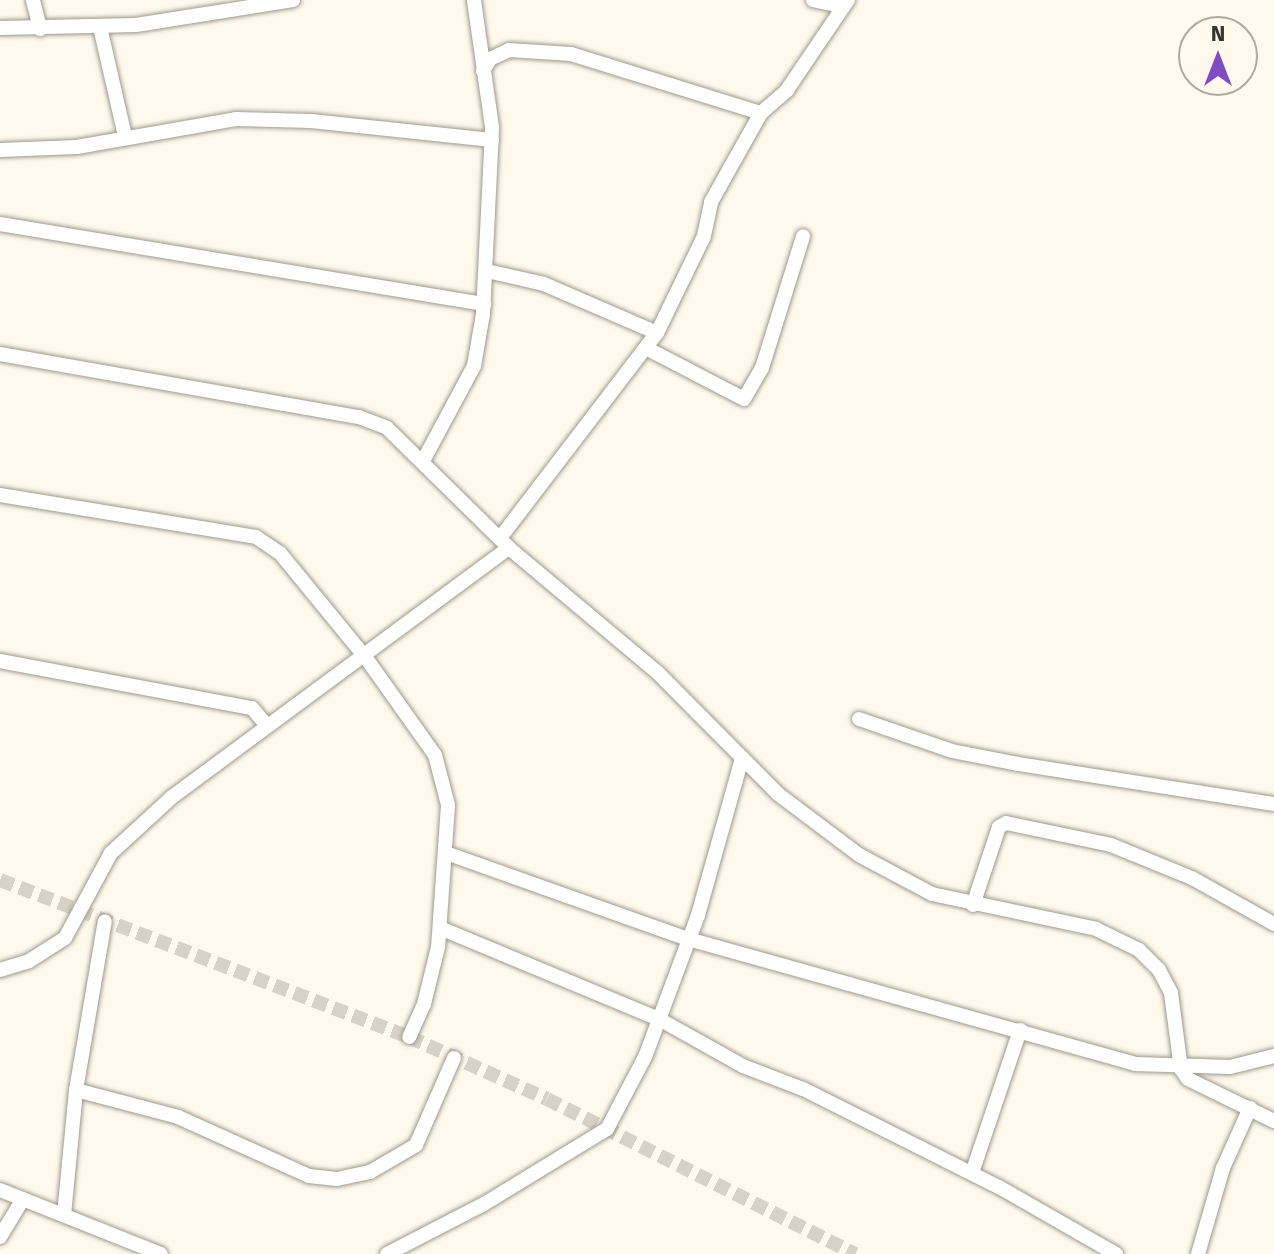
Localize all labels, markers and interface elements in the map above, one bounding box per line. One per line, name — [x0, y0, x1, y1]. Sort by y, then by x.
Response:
north arrow — [1178, 16, 1258, 96]
text: N — [1211, 20, 1225, 47]

